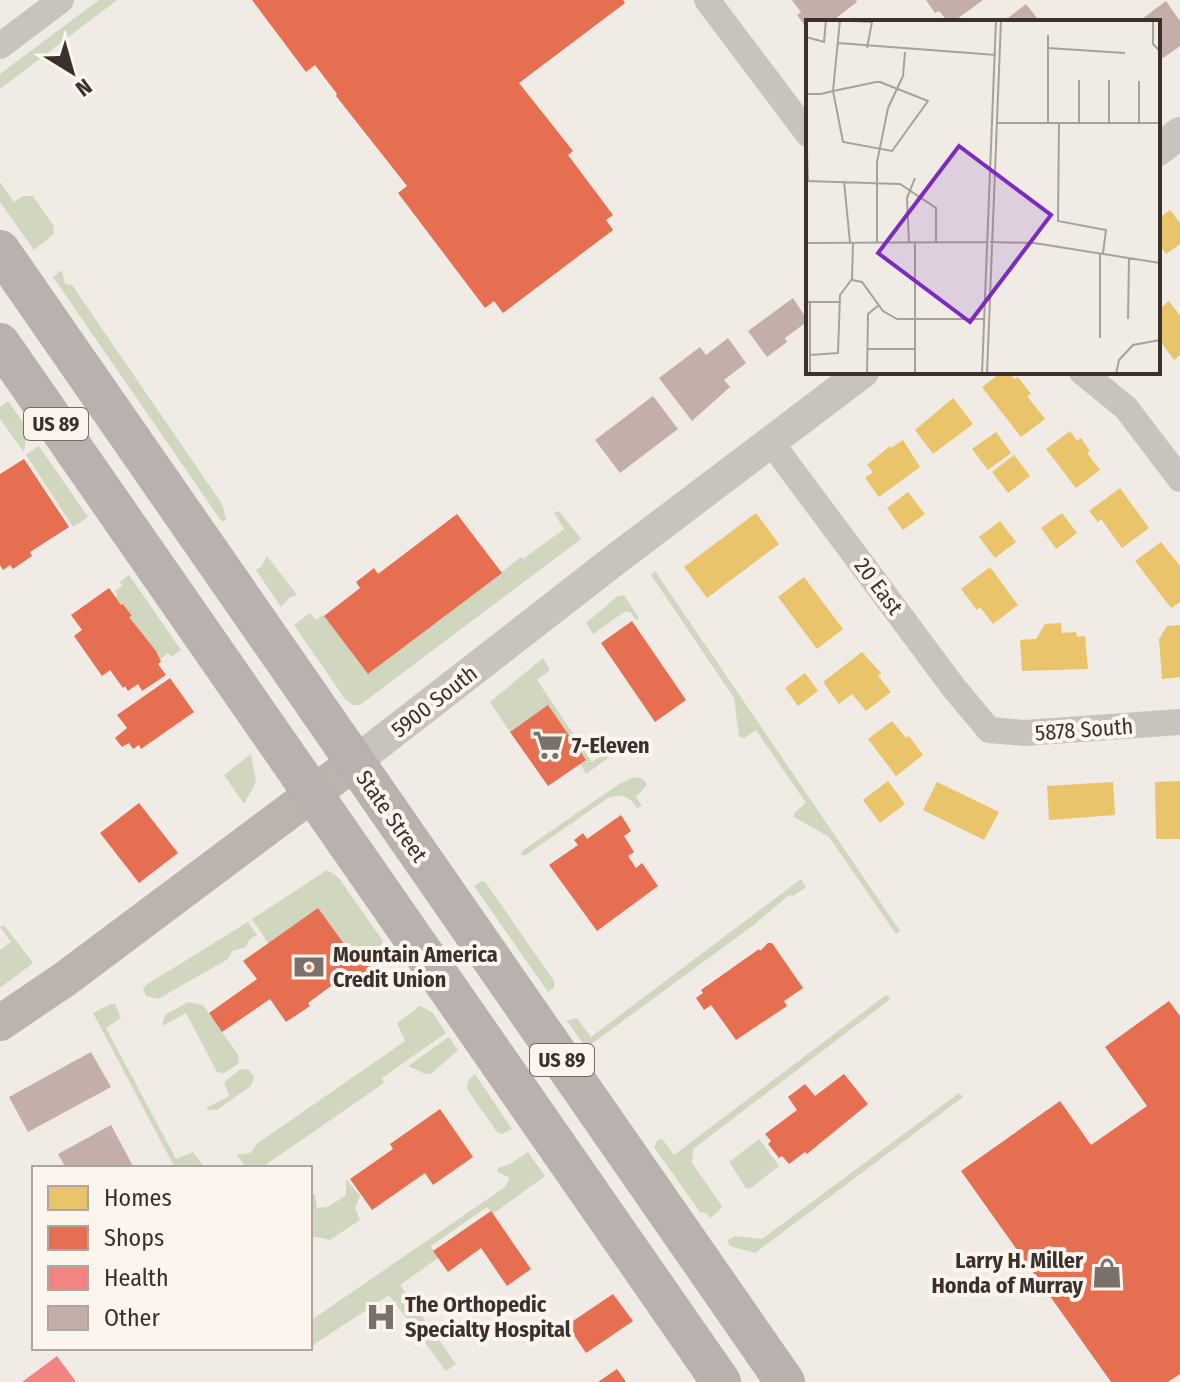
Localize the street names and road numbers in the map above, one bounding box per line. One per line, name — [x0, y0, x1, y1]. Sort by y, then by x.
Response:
road number: US 89 — [24, 408, 88, 440]
street label: 20 East — [849, 553, 909, 620]
street label: 5900 South — [386, 660, 483, 743]
street label: 5878 South — [1034, 713, 1134, 746]
street label: State Street — [350, 765, 433, 868]
road number: US 89 — [530, 1044, 594, 1076]

